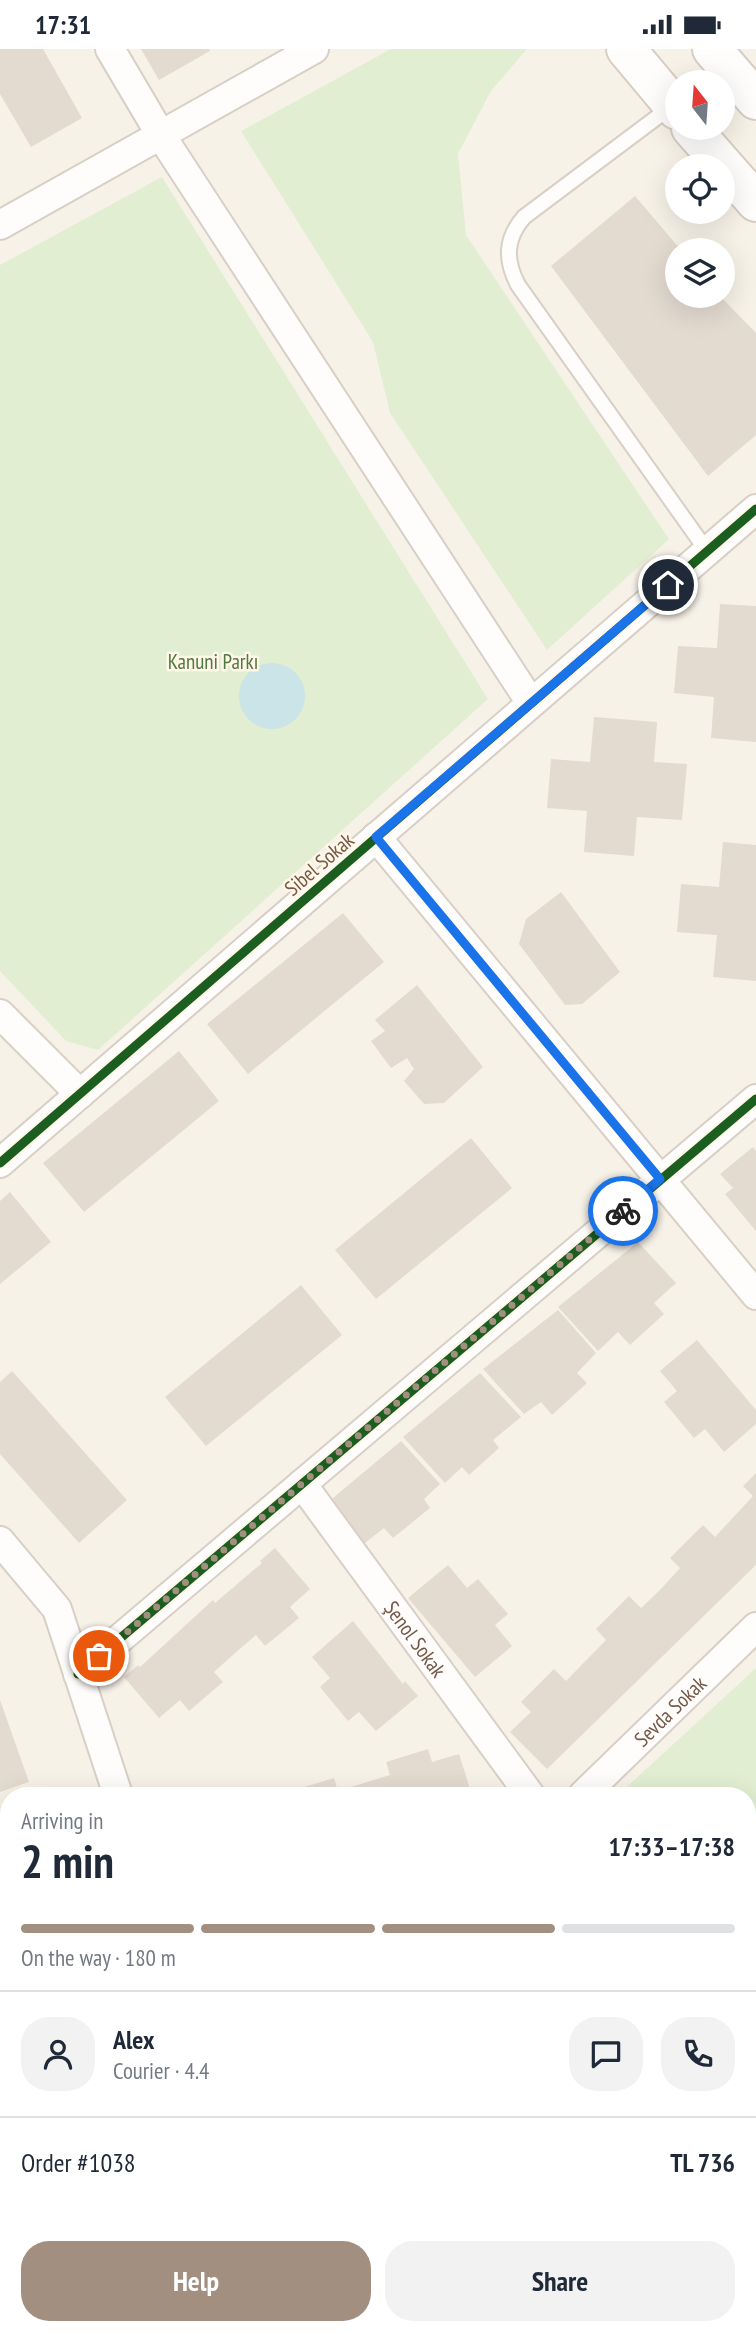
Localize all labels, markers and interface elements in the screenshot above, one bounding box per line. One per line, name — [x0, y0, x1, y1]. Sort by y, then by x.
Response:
text: 17:31 — [35, 8, 91, 41]
north arrow — [665, 70, 735, 140]
map controls — [665, 70, 735, 308]
button: locate — [665, 154, 735, 224]
button: layers — [665, 238, 735, 308]
pin — [638, 555, 698, 615]
icon: home — [649, 566, 687, 604]
park label: Kanuni Parkı — [168, 648, 258, 675]
street label: Sibel Sokak — [279, 826, 359, 902]
courier — [588, 1176, 658, 1246]
icon: bike — [604, 1192, 642, 1230]
street label: Şenol Sokak — [379, 1595, 452, 1682]
pin — [69, 1626, 129, 1686]
icon: bag — [80, 1637, 118, 1675]
street label: Sevda Sokak — [628, 1670, 712, 1752]
text: Arriving in — [21, 1806, 103, 1835]
text: 17:33–17:38 — [608, 1830, 735, 1863]
text: 2 min — [21, 1831, 114, 1891]
text: On the way · 180 m — [21, 1943, 176, 1972]
button: person — [21, 2017, 95, 2091]
button: chat — [569, 2017, 643, 2091]
button: phone — [661, 2017, 735, 2091]
text: Alex — [113, 2023, 154, 2056]
text: Courier · 4.4 — [113, 2056, 209, 2085]
text: Order #1038 — [21, 2146, 136, 2179]
text: TL 736 — [670, 2146, 735, 2179]
button: Help — [21, 2241, 371, 2321]
button: Share — [385, 2241, 735, 2321]

